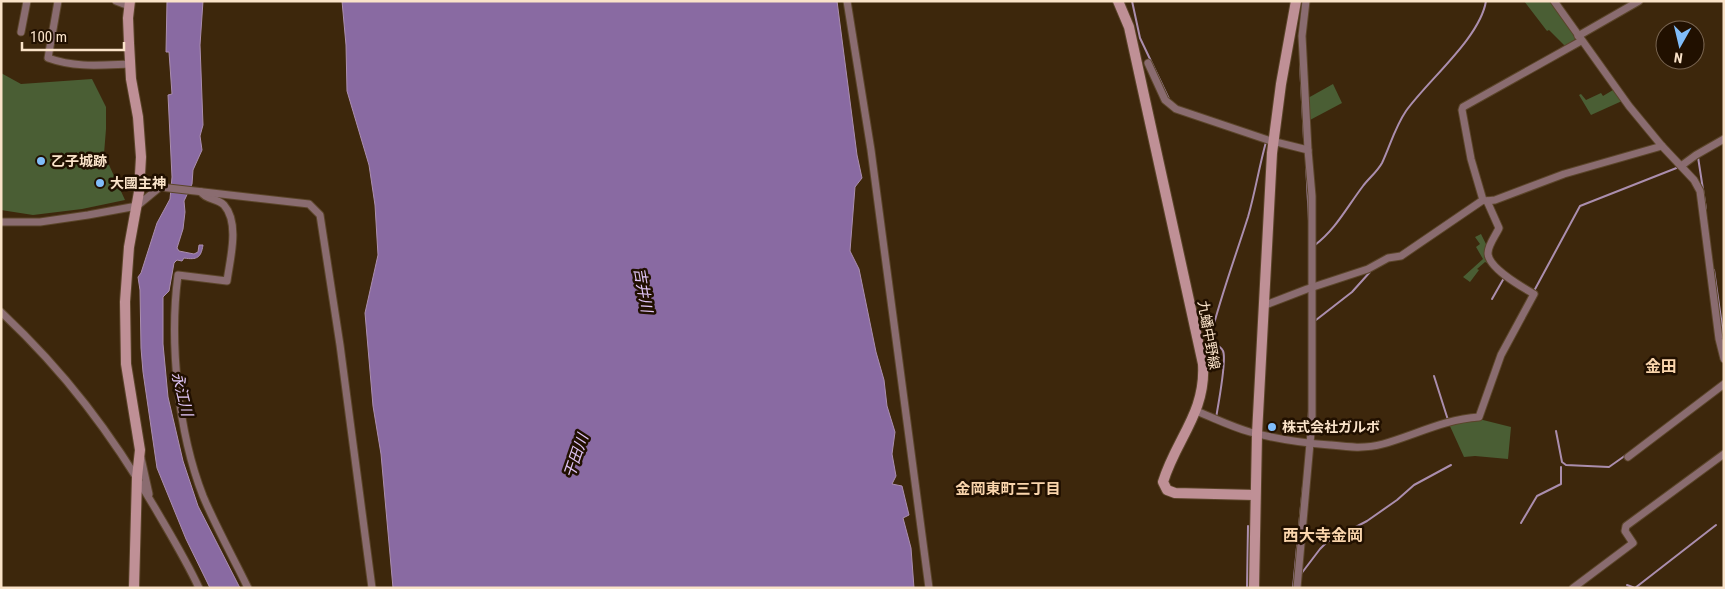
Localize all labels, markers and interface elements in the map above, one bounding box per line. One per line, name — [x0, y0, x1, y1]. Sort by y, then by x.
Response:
scale bar — [22, 20, 125, 52]
north arrow — [1655, 20, 1705, 70]
text: 100 m — [30, 28, 67, 46]
text: N — [1673, 49, 1684, 66]
place label: 乙子城跡 — [51, 153, 107, 169]
marker: 乙子城跡 — [35, 155, 47, 167]
place label: 大國主神 — [110, 175, 166, 191]
marker: 大國主神 — [94, 177, 106, 189]
water label: 吉井川 — [630, 266, 656, 316]
street label: 九蟠中野線 — [1195, 299, 1223, 371]
district label: 金田 — [1645, 357, 1677, 376]
water label: 永江川 — [168, 370, 197, 420]
place label: 株式会社ガルボ — [1282, 419, 1380, 435]
marker: 株式会社ガルボ — [1266, 421, 1278, 433]
water label: 干田川 — [560, 430, 592, 480]
district label: 金岡東町三丁目 — [955, 480, 1061, 498]
district label: 西大寺金岡 — [1283, 526, 1363, 545]

